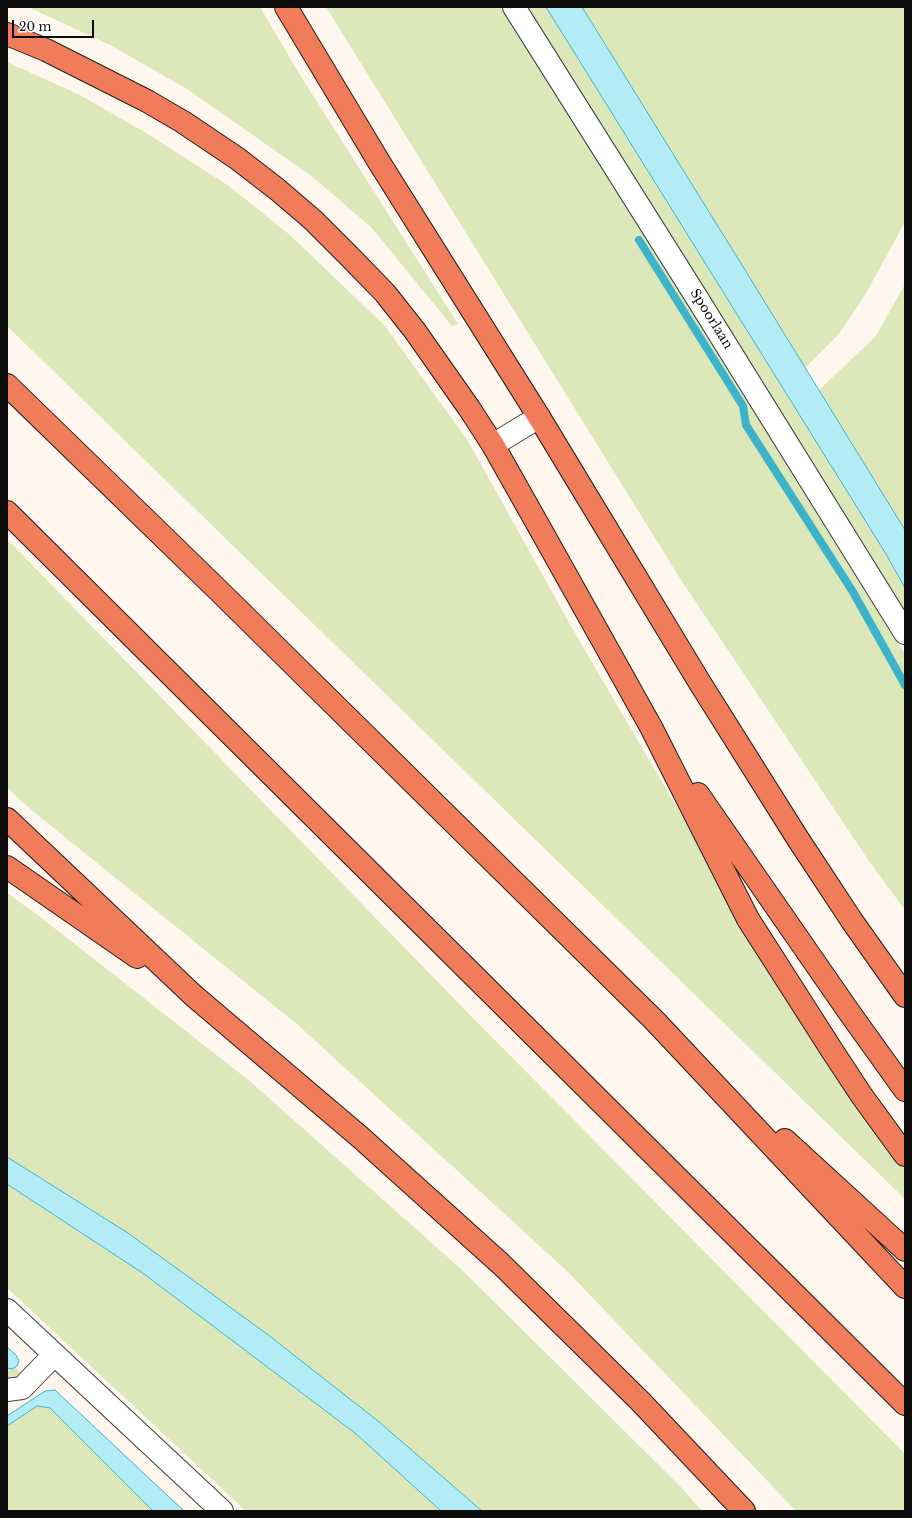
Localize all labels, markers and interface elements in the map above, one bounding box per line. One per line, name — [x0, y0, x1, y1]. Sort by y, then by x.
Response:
scale bar — [14, 12, 96, 38]
text: 20 m — [19, 19, 51, 34]
street label: Spoorlaan — [686, 286, 736, 352]

